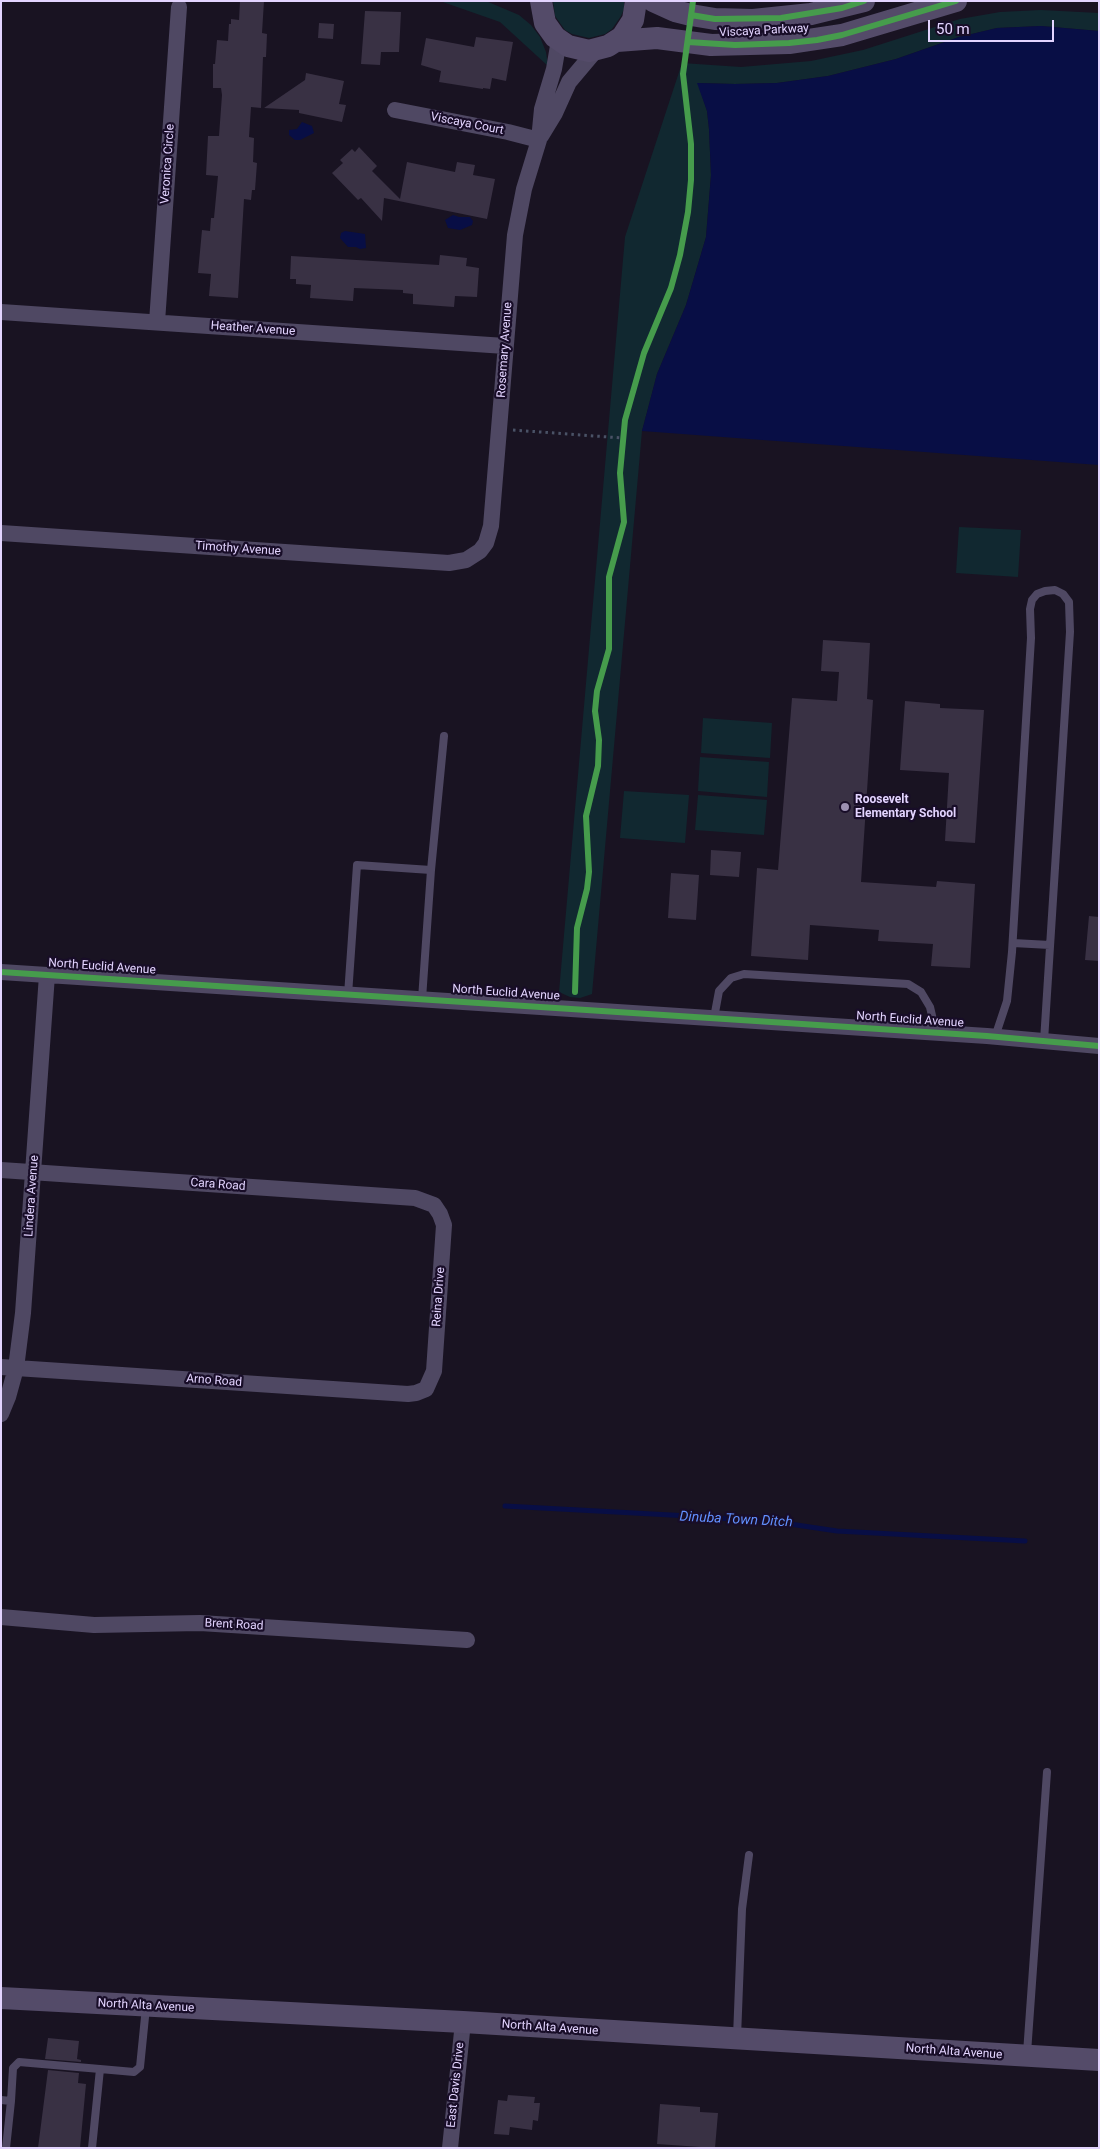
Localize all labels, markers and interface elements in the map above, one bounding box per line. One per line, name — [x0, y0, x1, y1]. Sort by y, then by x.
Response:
scale bar — [930, 10, 1056, 42]
text: 50 m — [936, 20, 970, 38]
street label: Viscaya Parkway — [719, 21, 809, 41]
street label: Viscaya Court — [429, 110, 505, 138]
street label: Veronica Circle — [158, 124, 178, 204]
street label: Rosemary Avenue — [494, 302, 516, 398]
street label: Heather Avenue — [210, 319, 296, 339]
street label: Timothy Avenue — [195, 539, 281, 559]
place label: Roosevelt Elementary School — [855, 793, 956, 821]
marker: Roosevelt Elementary School — [839, 801, 851, 813]
street label: North Euclid Avenue — [48, 956, 156, 978]
street label: North Euclid Avenue — [452, 982, 560, 1004]
street label: North Euclid Avenue — [856, 1009, 964, 1031]
street label: Lindera Avenue — [22, 1155, 42, 1237]
street label: Cara Road — [190, 1176, 246, 1194]
street label: Reina Drive — [430, 1267, 448, 1327]
street label: Arno Road — [186, 1372, 242, 1390]
water label: Dinuba Town Ditch — [679, 1509, 793, 1531]
street label: Brent Road — [204, 1616, 264, 1634]
street label: North Alta Avenue — [97, 1996, 195, 2016]
street label: North Alta Avenue — [501, 2017, 599, 2039]
street label: North Alta Avenue — [905, 2041, 1003, 2063]
street label: East Davis Drive — [444, 2042, 468, 2128]

